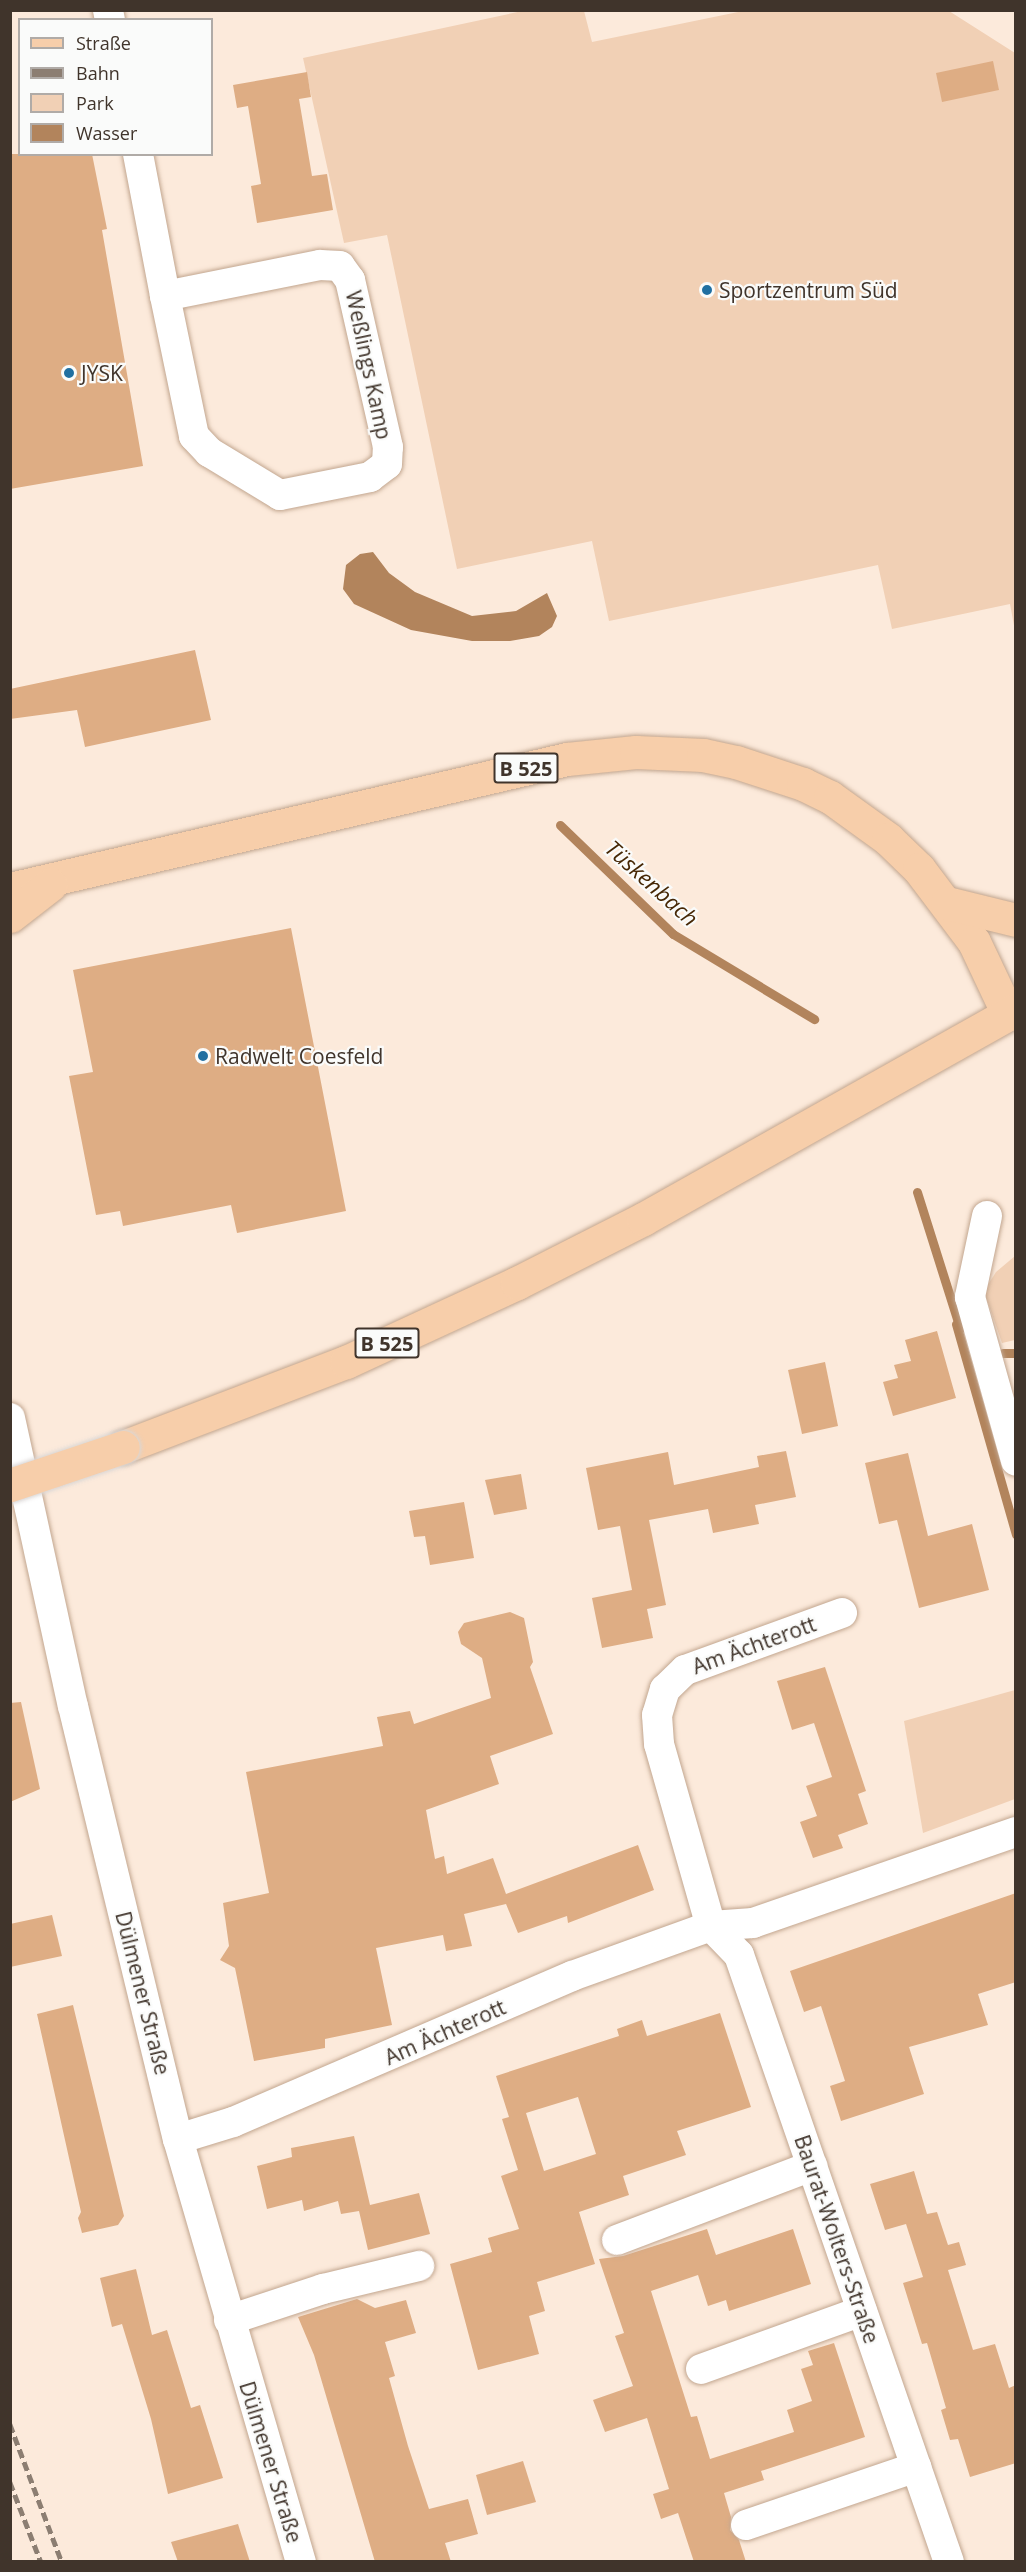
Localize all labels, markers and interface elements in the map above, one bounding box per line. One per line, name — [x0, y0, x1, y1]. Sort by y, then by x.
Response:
legend — [18, 18, 213, 156]
text: Straße — [76, 31, 131, 55]
text: Bahn — [76, 61, 120, 85]
text: Park — [76, 91, 114, 115]
text: Wasser — [76, 121, 137, 145]
place label: Sportzentrum Süd — [719, 277, 898, 303]
marker: Sportzentrum Süd — [700, 283, 714, 297]
street label: Weßlings Kamp — [341, 288, 397, 442]
place label: JYSK — [81, 360, 123, 386]
marker: JYSK — [62, 366, 76, 380]
road number: B 525 — [493, 751, 559, 785]
water label: Tüskenbach — [600, 835, 704, 931]
place label: Radwelt Coesfeld — [215, 1043, 383, 1069]
marker: Radwelt Coesfeld — [196, 1049, 210, 1063]
road number: B 525 — [354, 1326, 420, 1360]
street label: Am Ächterott — [689, 1611, 819, 1679]
street label: Dülmener Straße — [111, 1909, 175, 2077]
street label: Am Ächterott — [381, 1994, 509, 2070]
street label: Baurat-Wolters-Straße — [789, 2132, 885, 2346]
street label: Dülmener Straße — [234, 2378, 308, 2546]

